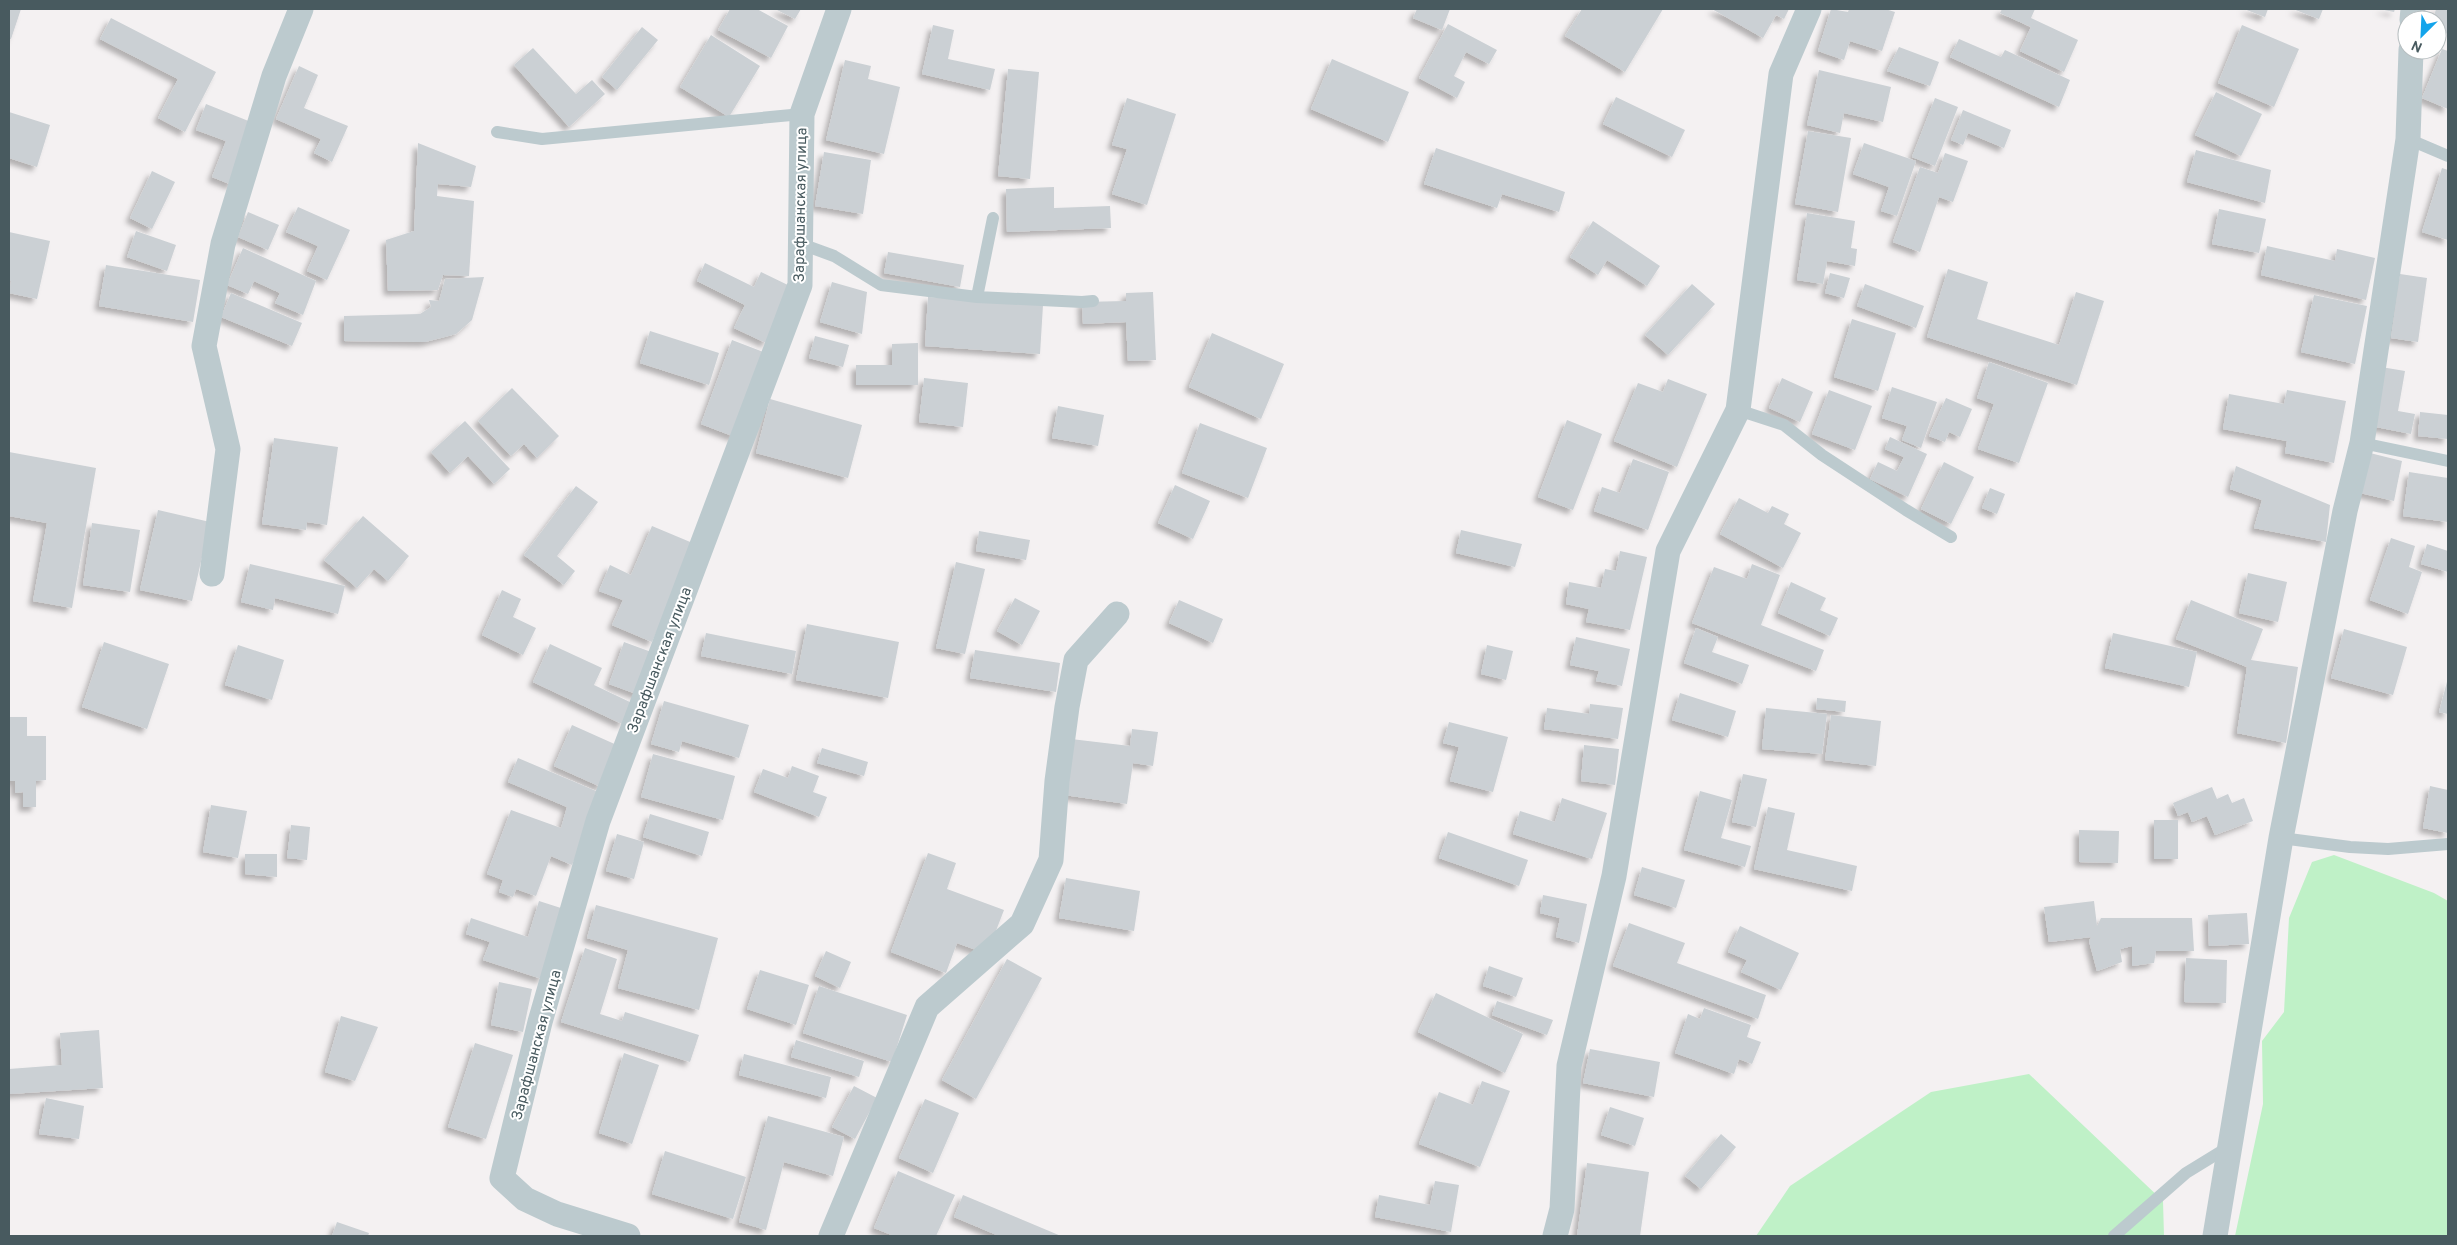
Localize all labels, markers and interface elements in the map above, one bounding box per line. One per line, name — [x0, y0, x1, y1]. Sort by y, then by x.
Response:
north arrow — [2397, 10, 2447, 60]
text: N — [2409, 36, 2425, 55]
street label: Зарафшанская улица — [791, 127, 812, 283]
street label: Зарафшанская улица — [624, 585, 697, 736]
street label: Зарафшанская улица — [508, 968, 567, 1123]

